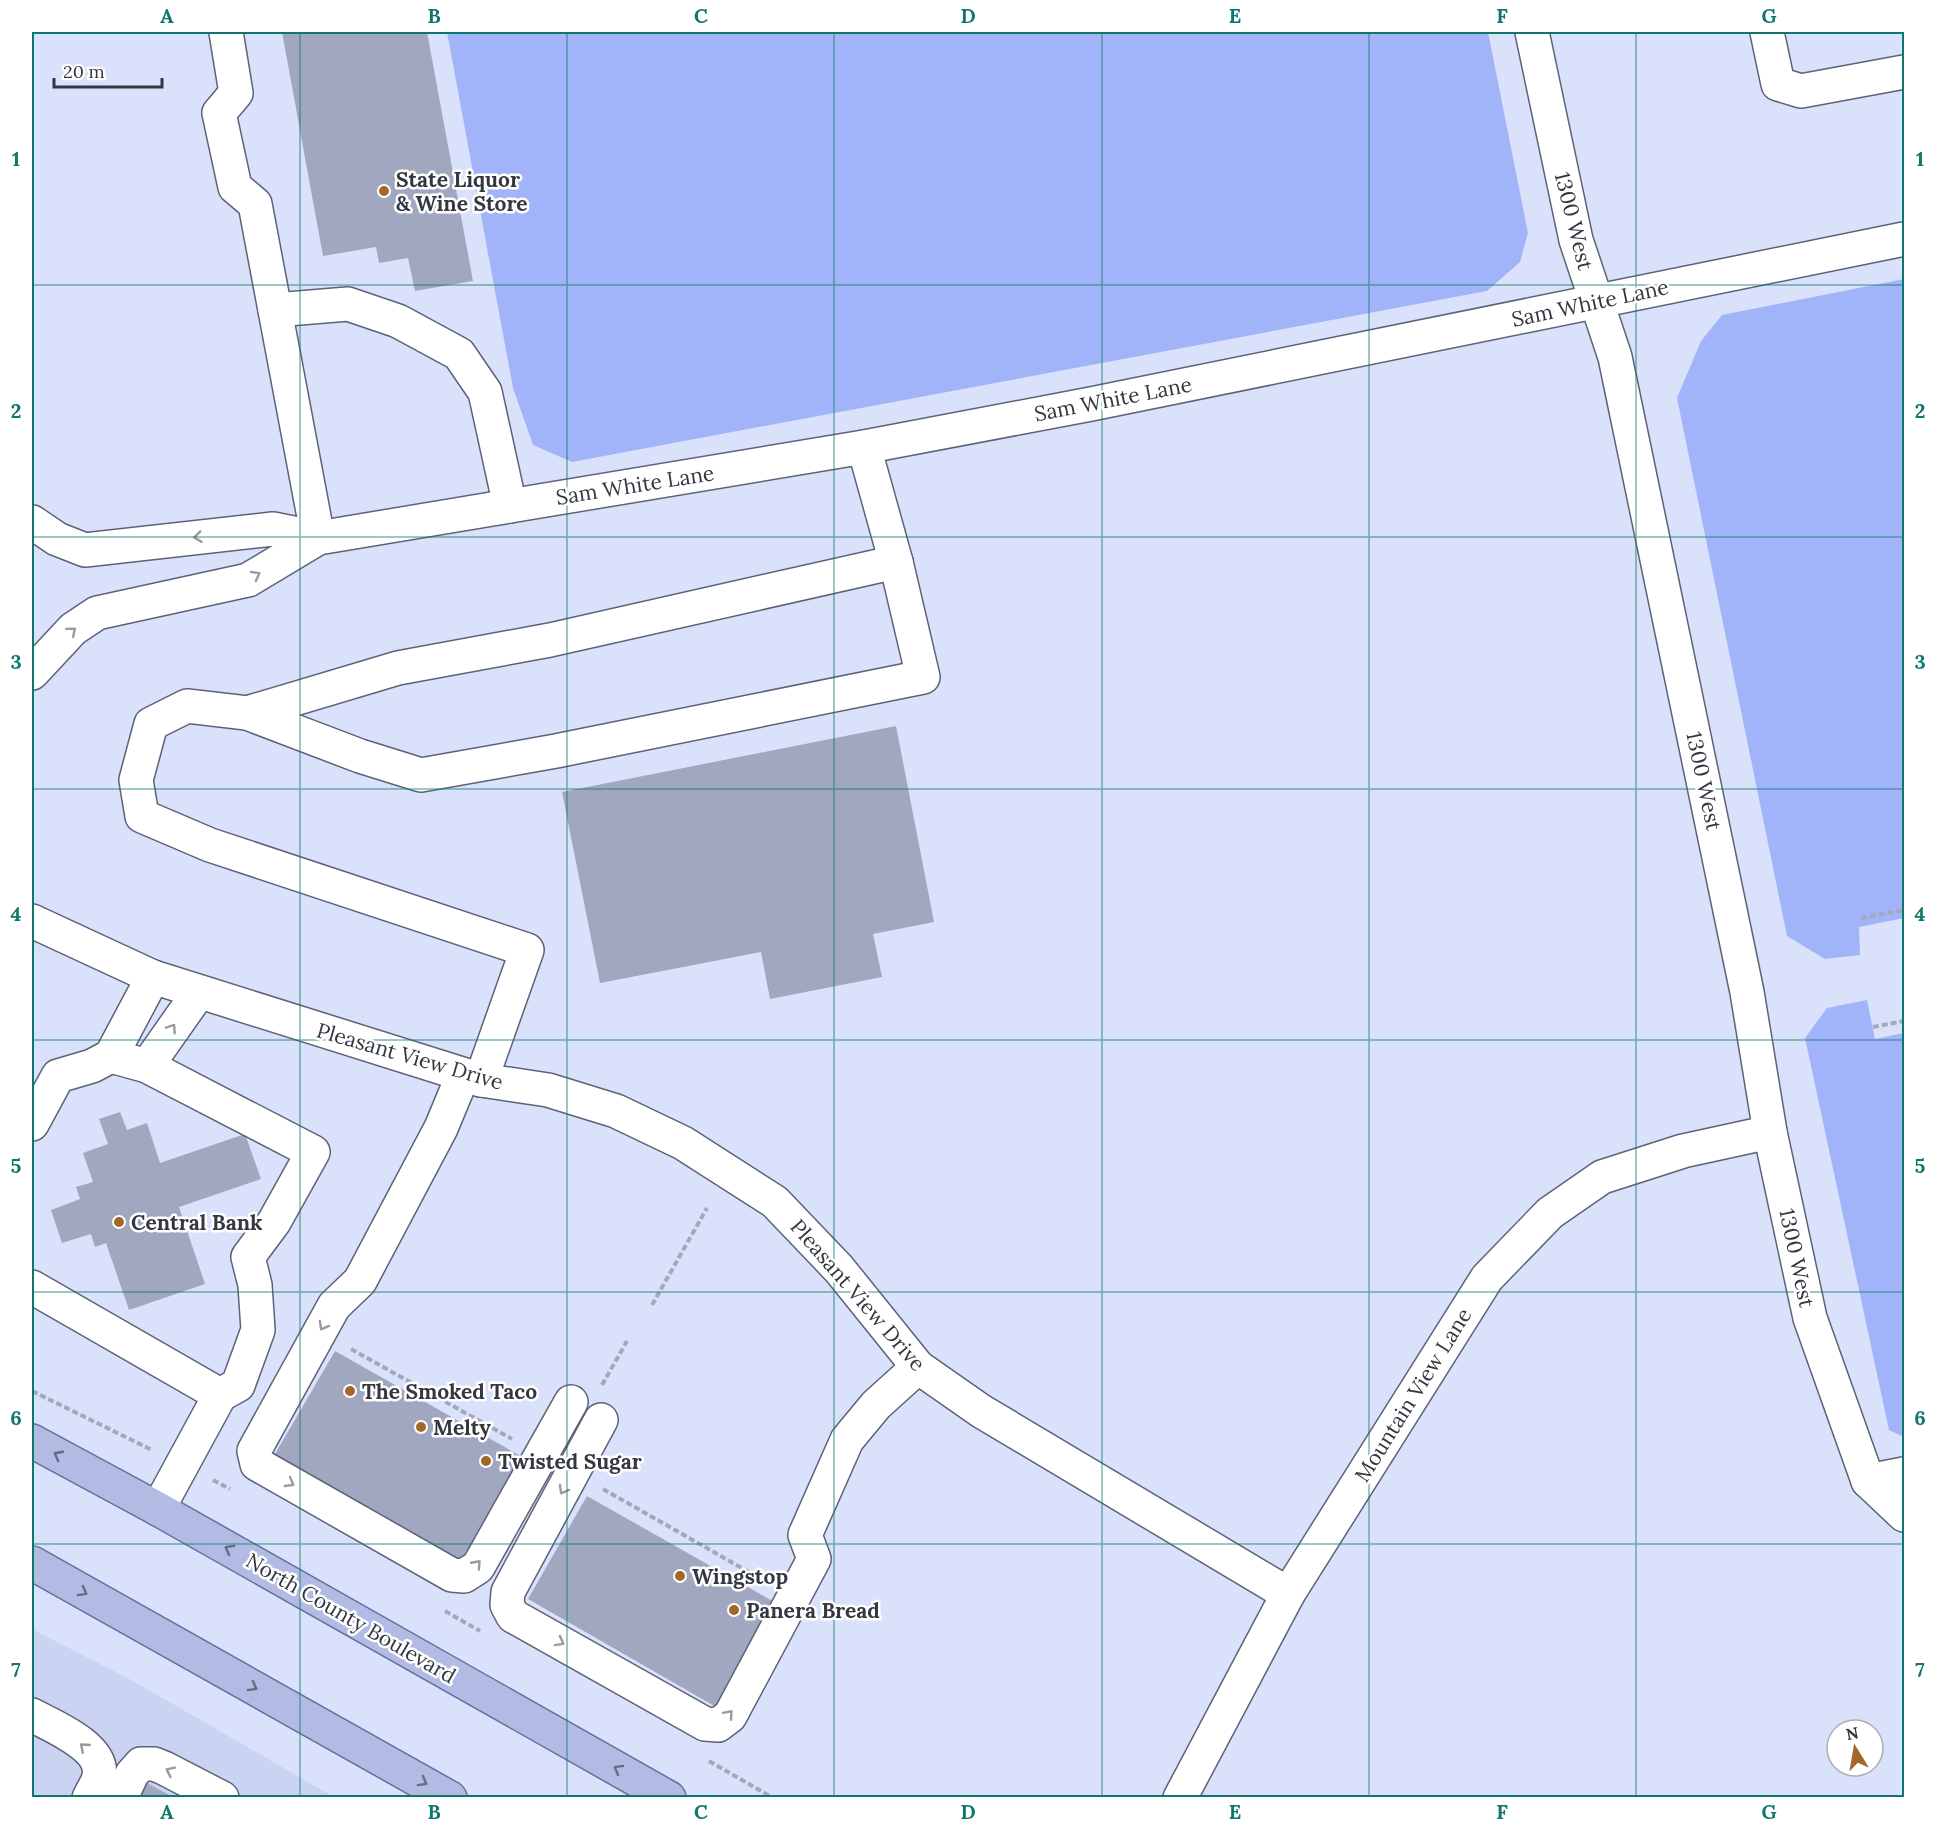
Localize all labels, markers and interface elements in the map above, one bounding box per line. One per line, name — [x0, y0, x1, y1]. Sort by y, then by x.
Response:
text: A — [160, 3, 174, 28]
text: B — [427, 3, 441, 28]
text: C — [694, 3, 708, 28]
text: D — [960, 3, 976, 28]
text: E — [1229, 3, 1241, 28]
text: F — [1496, 3, 1508, 28]
text: G — [1761, 3, 1777, 28]
scale bar — [54, 51, 162, 89]
text: 20 m — [63, 60, 105, 83]
text: 1 — [12, 146, 20, 171]
text: 1 — [1916, 146, 1924, 171]
place label: State Liquor & Wine Store — [396, 166, 528, 217]
street label: 1300 West — [1549, 169, 1599, 274]
marker: State Liquor & Wine Store — [377, 184, 391, 198]
street label: Sam White Lane — [1509, 273, 1671, 333]
street label: Sam White Lane — [1032, 371, 1194, 427]
text: 2 — [11, 398, 21, 423]
text: 2 — [1915, 398, 1925, 423]
street label: Sam White Lane — [554, 459, 716, 511]
one-way arrow — [194, 531, 203, 543]
one-way arrow — [250, 571, 260, 582]
one-way arrow — [65, 627, 76, 638]
text: 3 — [10, 649, 22, 674]
text: 3 — [1914, 649, 1926, 674]
street label: 1300 West — [1680, 729, 1728, 834]
text: 4 — [11, 901, 22, 926]
text: 4 — [1915, 901, 1926, 926]
street label: Pleasant View Drive — [314, 1016, 506, 1096]
one-way arrow — [165, 1024, 176, 1035]
text: 5 — [11, 1153, 22, 1178]
text: 5 — [1915, 1153, 1926, 1178]
street label: 1300 West — [1773, 1206, 1821, 1311]
place label: Central Bank — [131, 1209, 263, 1236]
street label: Pleasant View Drive — [785, 1213, 931, 1377]
marker: Central Bank — [112, 1215, 126, 1229]
street label: Mountain View Lane — [1349, 1303, 1477, 1487]
one-way arrow — [319, 1320, 330, 1330]
place label: The Smoked Taco — [362, 1378, 537, 1405]
marker: The Smoked Taco — [343, 1384, 357, 1398]
text: 6 — [10, 1405, 22, 1430]
text: 6 — [1914, 1405, 1926, 1430]
place label: Melty — [433, 1414, 491, 1441]
marker: Melty — [414, 1420, 428, 1434]
place label: Twisted Sugar — [498, 1448, 642, 1475]
one-way arrow — [53, 1451, 64, 1463]
marker: Twisted Sugar — [479, 1454, 493, 1468]
one-way arrow — [284, 1476, 294, 1487]
one-way arrow — [559, 1484, 570, 1494]
one-way arrow — [225, 1545, 235, 1556]
street label: North County Boulevard — [241, 1547, 461, 1689]
one-way arrow — [469, 1560, 480, 1571]
place label: Wingstop — [692, 1563, 788, 1590]
marker: Wingstop — [673, 1569, 687, 1583]
one-way arrow — [76, 1585, 87, 1596]
place label: Panera Bread — [746, 1597, 880, 1624]
marker: Panera Bread — [727, 1603, 741, 1617]
one-way arrow — [553, 1635, 564, 1646]
text: 7 — [11, 1657, 21, 1682]
text: 7 — [1915, 1657, 1925, 1682]
one-way arrow — [247, 1680, 257, 1691]
one-way arrow — [721, 1710, 732, 1721]
north arrow — [1825, 1718, 1885, 1778]
text: N — [1844, 1722, 1860, 1744]
one-way arrow — [80, 1743, 91, 1754]
one-way arrow — [614, 1765, 624, 1776]
one-way arrow — [165, 1766, 176, 1778]
one-way arrow — [417, 1775, 427, 1786]
text: A — [160, 1799, 174, 1824]
text: B — [427, 1799, 441, 1824]
text: C — [694, 1799, 708, 1824]
text: D — [960, 1799, 976, 1824]
text: E — [1229, 1799, 1241, 1824]
text: F — [1496, 1799, 1508, 1824]
text: G — [1761, 1799, 1777, 1824]

